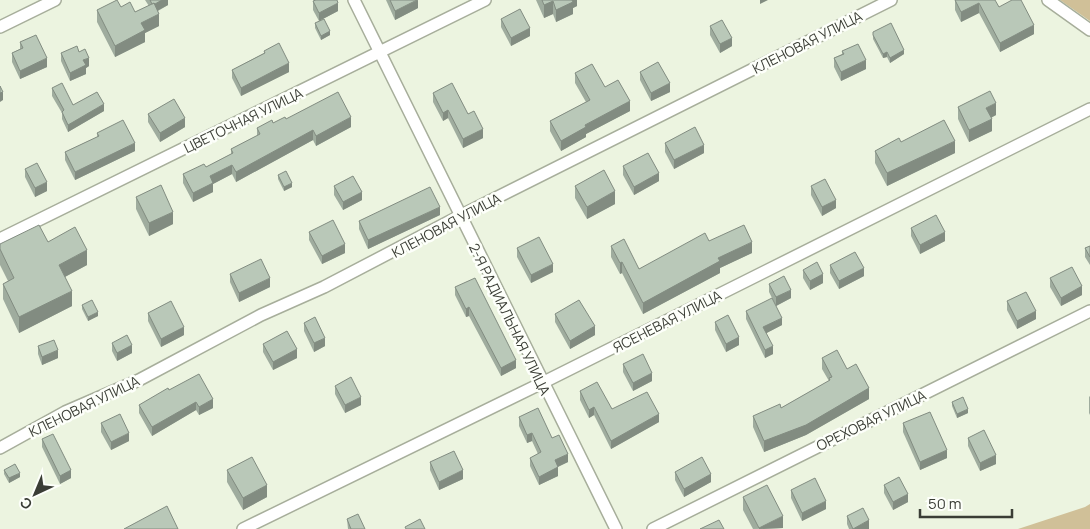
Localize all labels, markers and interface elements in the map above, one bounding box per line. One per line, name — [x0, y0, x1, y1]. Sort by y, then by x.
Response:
street label: КЛЕНОВАЯ УЛИЦА — [749, 6, 865, 78]
street label: ЦВЕТОЧНАЯ УЛИЦА — [180, 83, 306, 157]
street label: КЛЕНОВАЯ УЛИЦА — [388, 188, 504, 262]
street label: 2-Я РАДИАЛЬНАЯ УЛИЦА — [465, 240, 555, 398]
street label: ЯСЕНЕВАЯ УЛИЦА — [609, 285, 725, 357]
street label: КЛЕНОВАЯ УЛИЦА — [26, 371, 143, 441]
street label: ОРЕХОВАЯ УЛИЦА — [813, 385, 929, 455]
north arrow — [10, 469, 60, 519]
scale bar — [920, 486, 1012, 518]
text: С — [15, 493, 36, 514]
text: 50 m — [928, 493, 962, 514]

